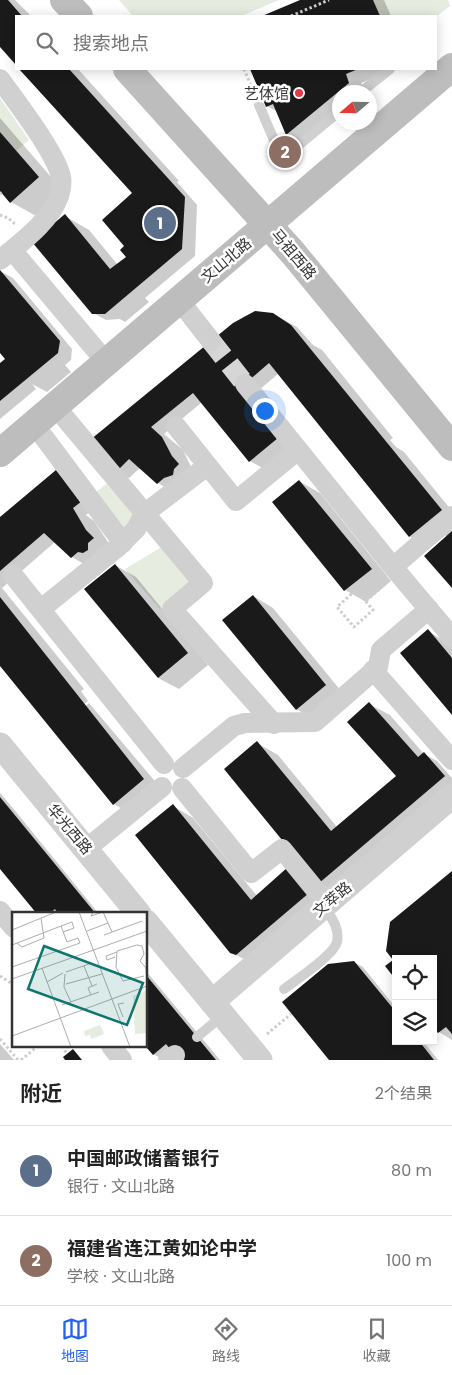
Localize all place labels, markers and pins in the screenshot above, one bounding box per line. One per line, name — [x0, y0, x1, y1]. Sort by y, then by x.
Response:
place label: 艺体馆 — [244, 83, 289, 104]
marker: 艺体馆 — [293, 87, 305, 99]
pin: 2 — [269, 133, 301, 171]
pin: 1 — [144, 204, 176, 242]

